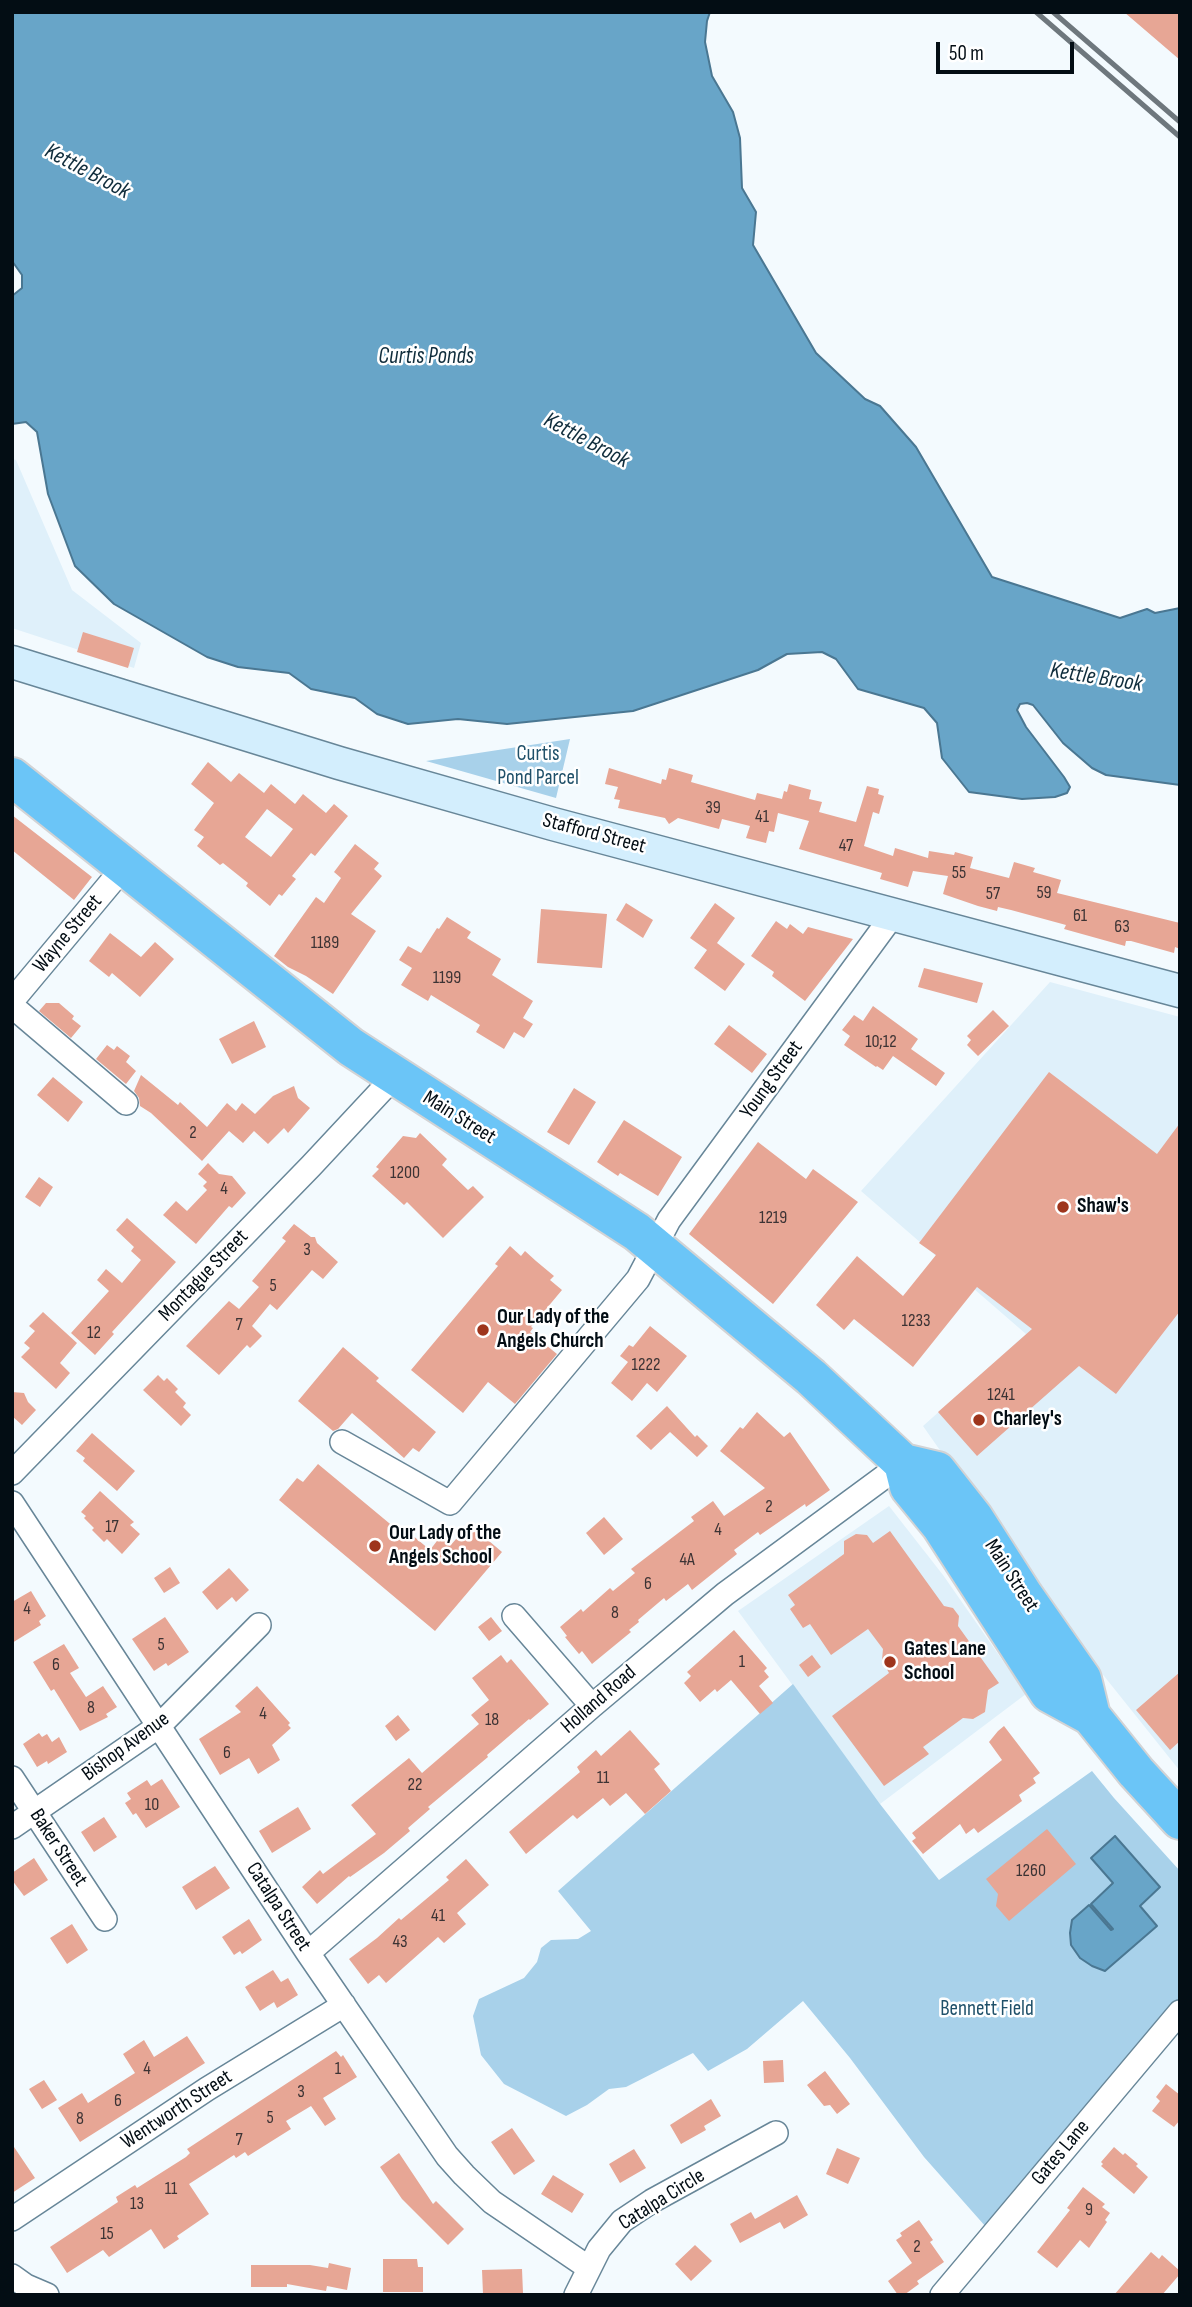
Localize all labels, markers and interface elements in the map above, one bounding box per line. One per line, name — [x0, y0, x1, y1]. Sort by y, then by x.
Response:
scale bar — [940, 28, 1078, 72]
text: 50 m — [949, 41, 984, 66]
water label: Kettle Brook — [40, 138, 134, 206]
water label: Curtis Ponds — [378, 343, 474, 371]
water label: Kettle Brook — [539, 407, 633, 475]
water label: Kettle Brook — [1048, 657, 1144, 699]
park label: Curtis Pond Parcel — [497, 742, 579, 792]
house number: 39 — [705, 797, 721, 819]
house number: 41 — [755, 806, 769, 828]
street label: Stafford Street — [540, 808, 648, 860]
house number: 47 — [839, 835, 853, 857]
house number: 55 — [952, 862, 966, 884]
house number: 59 — [1036, 882, 1052, 904]
house number: 57 — [986, 883, 1000, 905]
street label: Wayne Street — [28, 890, 108, 978]
house number: 61 — [1073, 905, 1087, 927]
house number: 63 — [1114, 916, 1130, 938]
house number: 1189 — [311, 932, 339, 954]
house number: 1199 — [433, 967, 461, 989]
house number: 10;12 — [865, 1031, 897, 1053]
street label: Young Street — [735, 1036, 809, 1124]
street label: Main Street — [418, 1086, 500, 1150]
house number: 2 — [189, 1122, 197, 1144]
house number: 1200 — [390, 1162, 420, 1184]
house number: 4 — [220, 1178, 228, 1200]
place label: Shaw's — [1077, 1194, 1129, 1220]
marker: Shaw's — [1055, 1199, 1071, 1215]
house number: 1219 — [759, 1207, 787, 1229]
street label: Montague Street — [154, 1225, 254, 1327]
house number: 3 — [303, 1239, 311, 1261]
house number: 5 — [269, 1275, 277, 1297]
place label: Our Lady of the Angels Church — [497, 1305, 609, 1355]
house number: 1233 — [901, 1310, 931, 1332]
house number: 7 — [235, 1314, 243, 1336]
house number: 12 — [87, 1322, 101, 1344]
marker: Our Lady of the Angels Church — [475, 1322, 491, 1338]
house number: 1222 — [632, 1354, 660, 1376]
house number: 1241 — [987, 1384, 1015, 1406]
place label: Charley's — [993, 1407, 1062, 1433]
marker: Charley's — [971, 1412, 987, 1428]
house number: 2 — [765, 1496, 773, 1518]
house number: 17 — [105, 1516, 119, 1538]
house number: 4 — [714, 1519, 722, 1541]
place label: Our Lady of the Angels School — [389, 1521, 501, 1571]
street label: Main Street — [978, 1535, 1044, 1617]
marker: Our Lady of the Angels School — [367, 1538, 383, 1554]
house number: 4A — [679, 1549, 695, 1571]
house number: 6 — [644, 1573, 652, 1595]
house number: 4 — [23, 1598, 31, 1620]
house number: 8 — [611, 1602, 619, 1624]
house number: 5 — [157, 1634, 165, 1656]
place label: Gates Lane School — [904, 1637, 986, 1687]
house number: 1 — [739, 1651, 745, 1673]
house number: 6 — [52, 1654, 60, 1676]
marker: Gates Lane School — [882, 1654, 898, 1670]
street label: Holland Road — [556, 1661, 642, 1739]
house number: 8 — [87, 1697, 95, 1719]
house number: 4 — [259, 1703, 267, 1725]
street label: Bishop Avenue — [77, 1707, 175, 1787]
house number: 18 — [485, 1709, 499, 1731]
house number: 6 — [223, 1742, 231, 1764]
house number: 11 — [597, 1767, 609, 1789]
house number: 22 — [408, 1774, 422, 1796]
house number: 10 — [145, 1794, 159, 1816]
street label: Baker Street — [24, 1805, 92, 1891]
street label: Catalpa Street — [240, 1858, 316, 1956]
house number: 1260 — [1016, 1860, 1046, 1882]
house number: 41 — [431, 1905, 445, 1927]
house number: 43 — [392, 1931, 408, 1953]
park label: Bennett Field — [940, 1997, 1034, 2023]
house number: 4 — [143, 2058, 151, 2080]
house number: 1 — [335, 2058, 341, 2080]
street label: Wentworth Street — [117, 2065, 237, 2155]
house number: 3 — [297, 2081, 305, 2103]
house number: 6 — [114, 2090, 122, 2112]
house number: 5 — [266, 2107, 274, 2129]
house number: 8 — [76, 2108, 84, 2130]
street label: Gates Lane — [1027, 2115, 1095, 2191]
house number: 7 — [235, 2129, 243, 2151]
street label: Catalpa Circle — [614, 2164, 710, 2236]
house number: 11 — [165, 2178, 177, 2200]
house number: 13 — [130, 2193, 144, 2215]
house number: 9 — [1085, 2199, 1093, 2221]
house number: 15 — [100, 2223, 114, 2245]
house number: 2 — [913, 2236, 921, 2258]

